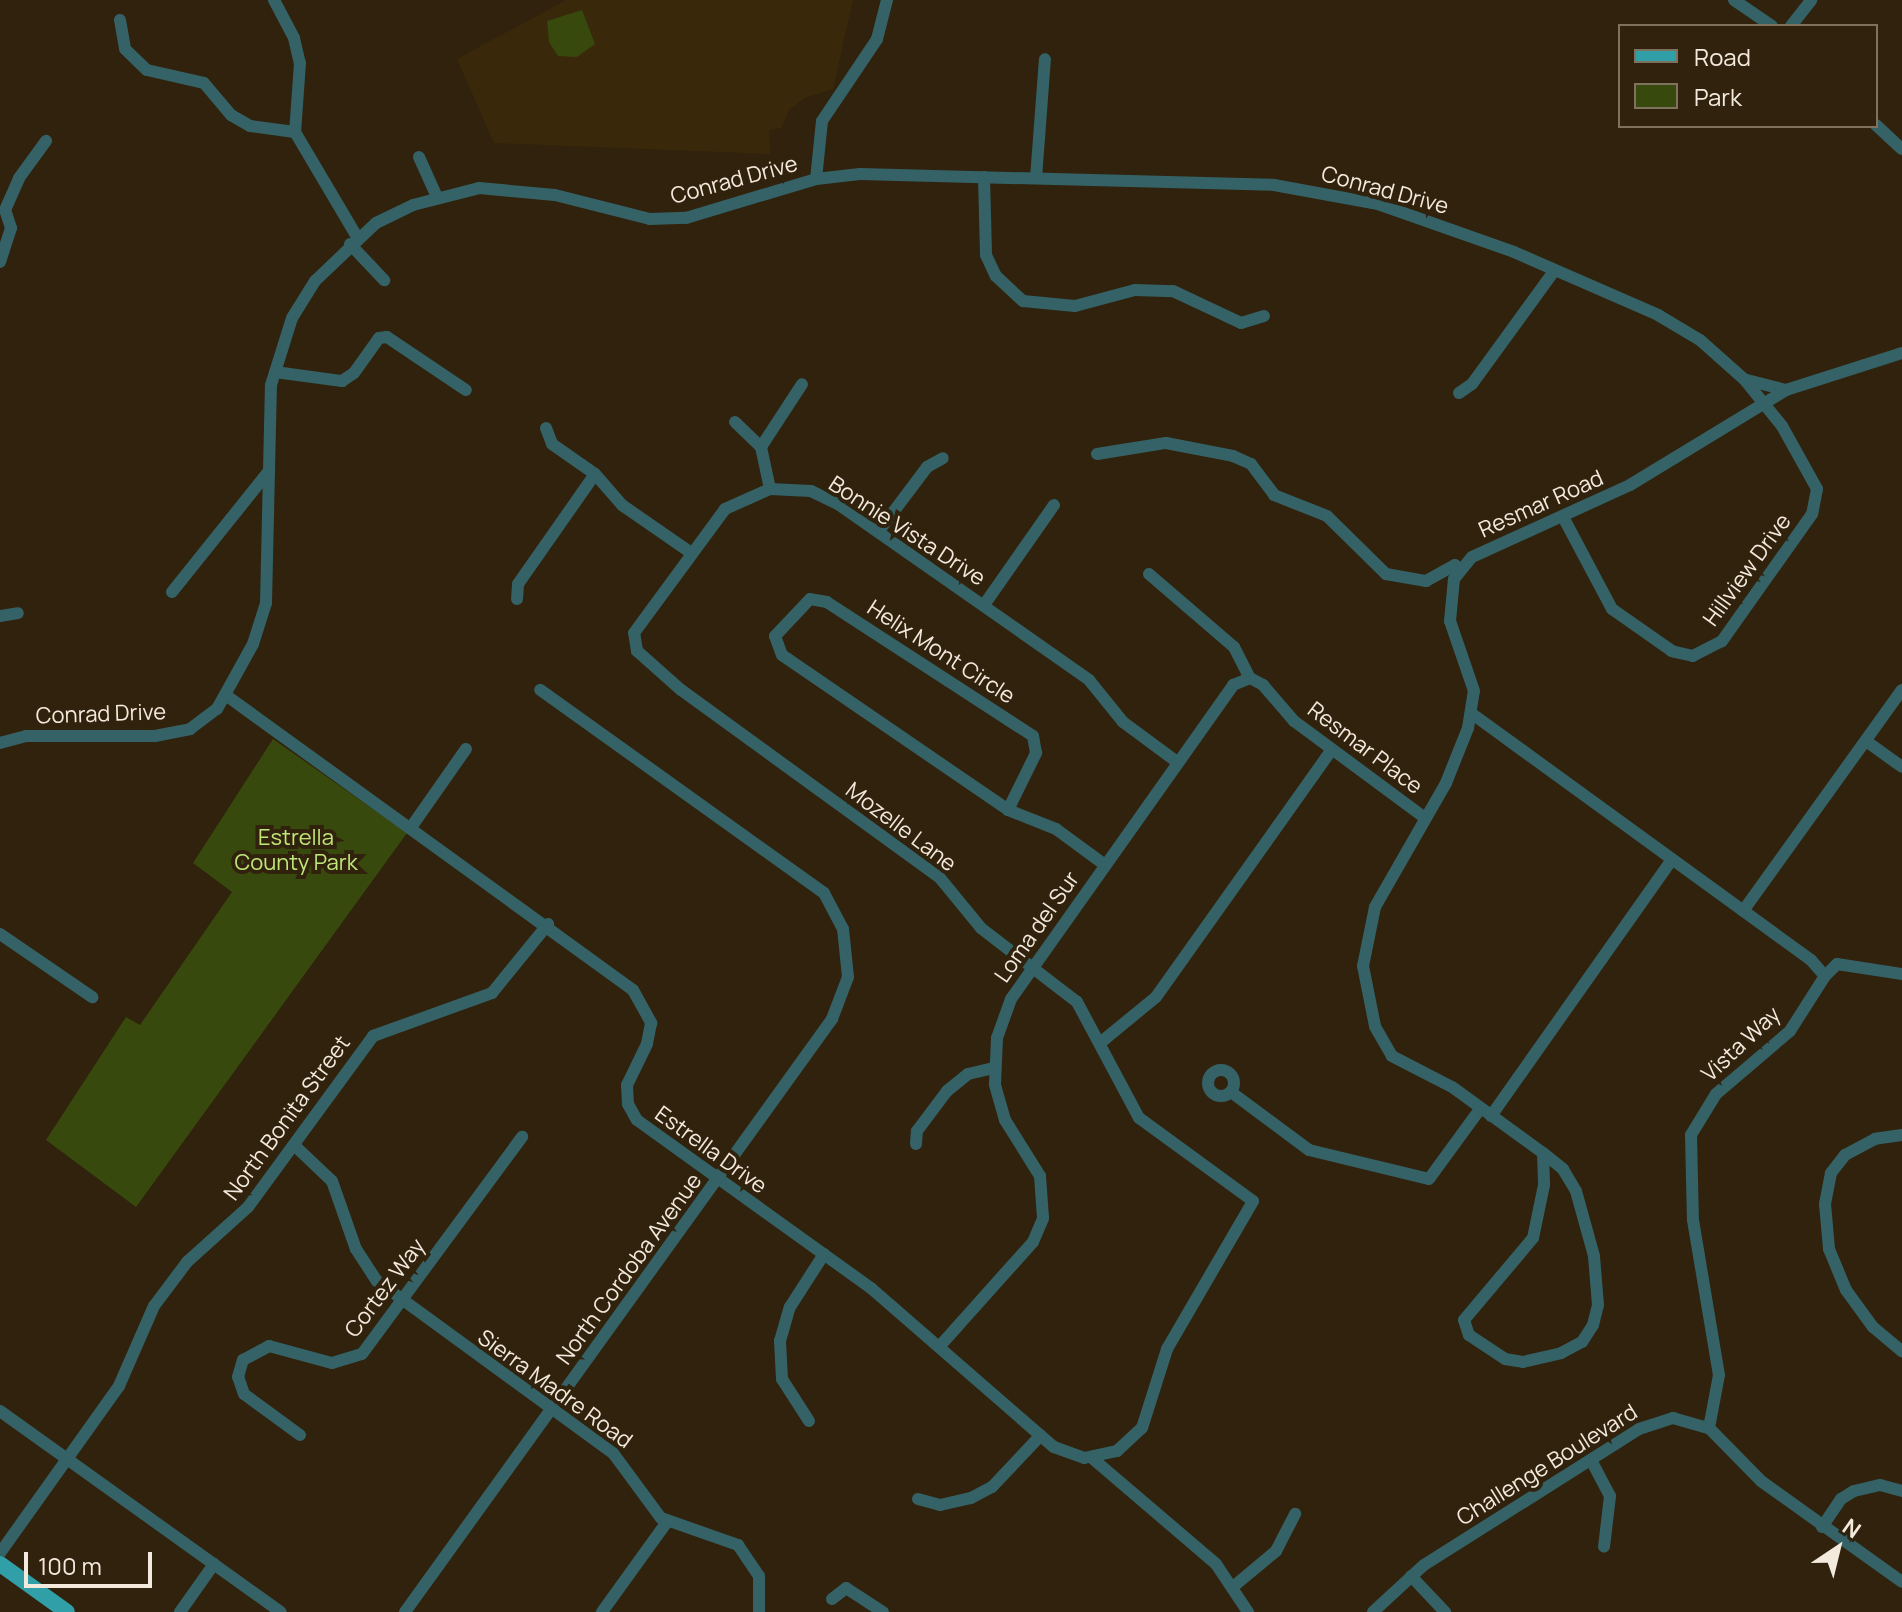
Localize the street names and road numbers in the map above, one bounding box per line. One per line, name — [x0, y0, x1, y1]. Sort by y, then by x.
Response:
street label: Conrad Drive — [668, 150, 800, 210]
street label: Conrad Drive — [1319, 160, 1451, 220]
street label: Resmar Road — [1475, 465, 1607, 543]
street label: Bonnie Vista Drive — [824, 471, 990, 591]
street label: Hillview Drive — [1698, 509, 1796, 631]
street label: Helix Mont Circle — [862, 595, 1020, 709]
street label: Resmar Place — [1302, 696, 1428, 800]
street label: Conrad Drive — [35, 699, 167, 729]
street label: Mozelle Lane — [841, 777, 961, 877]
street label: Loma del Sur — [989, 866, 1085, 988]
street label: Vista Way — [1696, 1001, 1786, 1087]
street label: North Bonita Street — [218, 1031, 356, 1205]
street label: Estrella Drive — [650, 1101, 772, 1199]
street label: North Cordoba Avenue — [551, 1168, 707, 1370]
street label: Cortez Way — [339, 1233, 431, 1343]
street label: Sierra Madre Road — [473, 1324, 637, 1454]
street label: Challenge Boulevard — [1452, 1399, 1642, 1531]

